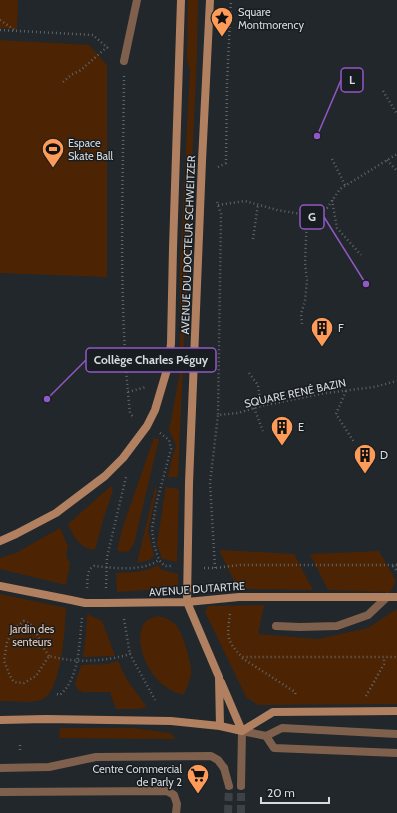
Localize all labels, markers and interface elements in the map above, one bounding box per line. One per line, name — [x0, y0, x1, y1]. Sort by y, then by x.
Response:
place icon: Square Montmorency — [209, 5, 235, 38]
place label: Square Montmorency — [238, 5, 304, 32]
callout: L — [341, 68, 363, 92]
text: L — [349, 72, 355, 87]
sports icon: Espace Skate Ball — [40, 136, 66, 169]
place label: Espace Skate Ball — [68, 136, 114, 163]
street label: AVENUE DU DOCTEUR SCHWEITZER — [178, 155, 198, 335]
callout: G — [300, 205, 324, 229]
text: G — [308, 209, 316, 224]
building icon: F — [309, 315, 335, 348]
place label: F — [338, 321, 344, 335]
callout: Collège Charles Péguy — [86, 348, 216, 372]
text: Collège Charles Péguy — [94, 352, 209, 367]
street label: SQUARE RENÉ BAZIN — [243, 375, 347, 411]
building icon: E — [269, 414, 295, 447]
place label: E — [298, 420, 304, 434]
building icon: D — [352, 442, 378, 475]
place label: D — [380, 448, 388, 462]
street label: AVENUE DUTARTRE — [148, 579, 246, 599]
park label: Jardin des senteurs — [9, 622, 55, 649]
place label: Centre Commercial de Parly 2 — [92, 762, 182, 789]
supermarket icon: Centre Commercial de Parly 2 — [185, 762, 211, 795]
scale bar — [261, 779, 329, 805]
text: 20 m — [267, 785, 295, 800]

